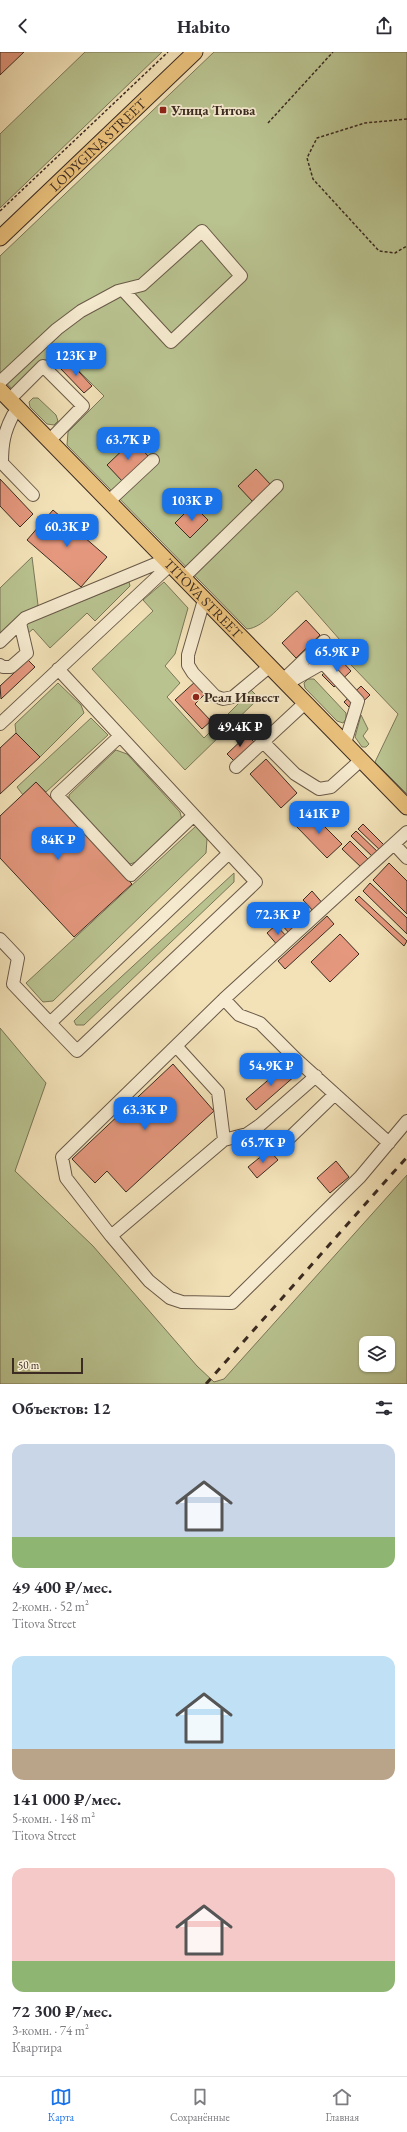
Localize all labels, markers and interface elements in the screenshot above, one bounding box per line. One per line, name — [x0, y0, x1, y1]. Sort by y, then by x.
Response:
icon: back — [12, 15, 34, 37]
text: Habito — [177, 15, 230, 38]
icon: share — [373, 15, 395, 37]
street label: LODYGINA STREET — [46, 94, 150, 195]
place label: Улица Титова — [170, 101, 256, 119]
marker: Улица Титова — [158, 105, 168, 115]
pin: 123K ₽ — [43, 343, 109, 377]
text: 123K ₽ — [55, 347, 97, 364]
pin: 63.7K ₽ — [91, 427, 165, 461]
text: 63.7K ₽ — [106, 431, 150, 448]
pin: 103K ₽ — [159, 488, 225, 522]
text: 103K ₽ — [171, 492, 213, 509]
pin: 60.3K ₽ — [30, 514, 104, 548]
text: 60.3K ₽ — [45, 518, 89, 535]
street label: TITOVA STREET — [160, 555, 247, 642]
pin: 65.9K ₽ — [300, 639, 374, 673]
text: 65.9K ₽ — [315, 643, 359, 660]
place label: Реал Инвест — [204, 688, 280, 706]
marker: Реал Инвест — [191, 692, 201, 702]
pin: 49.4K ₽ — [203, 714, 277, 748]
text: 49.4K ₽ — [218, 718, 262, 735]
pin: 141K ₽ — [286, 801, 352, 835]
text: 141K ₽ — [298, 805, 340, 822]
pin: 84K ₽ — [30, 827, 86, 861]
text: 84K ₽ — [41, 831, 75, 848]
pin: 72.3K ₽ — [241, 902, 315, 936]
text: 72.3K ₽ — [256, 906, 300, 923]
pin: 54.9K ₽ — [234, 1053, 308, 1087]
text: 54.9K ₽ — [249, 1057, 293, 1074]
pin: 63.3K ₽ — [108, 1097, 182, 1131]
text: 63.3K ₽ — [123, 1101, 167, 1118]
pin: 65.7K ₽ — [226, 1130, 300, 1164]
text: 65.7K ₽ — [241, 1134, 285, 1151]
map controls — [359, 1336, 395, 1372]
button: layers — [359, 1336, 395, 1372]
scale bar — [12, 1356, 83, 1375]
text: 50 m — [18, 1358, 39, 1372]
text: Объектов: 12 — [12, 1397, 111, 1419]
icon: filters — [373, 1397, 395, 1419]
icon: home — [168, 1470, 240, 1542]
text: 49 400 ₽/мес. — [12, 1576, 112, 1598]
text: 2-комн. · 52 m² — [12, 1598, 89, 1615]
text: Titova Street — [12, 1615, 76, 1632]
icon: home — [168, 1682, 240, 1754]
text: 141 000 ₽/мес. — [12, 1788, 121, 1810]
text: 5-комн. · 148 m² — [12, 1810, 95, 1827]
text: Titova Street — [12, 1827, 76, 1844]
icon: home — [168, 1894, 240, 1966]
text: 72 300 ₽/мес. — [12, 2000, 112, 2022]
text: 3-комн. · 74 m² — [12, 2022, 89, 2039]
text: Квартира — [12, 2039, 62, 2056]
tab: Карта — [48, 2086, 74, 2124]
tab: Сохранённые — [170, 2086, 230, 2124]
tab: Главная — [326, 2086, 359, 2124]

